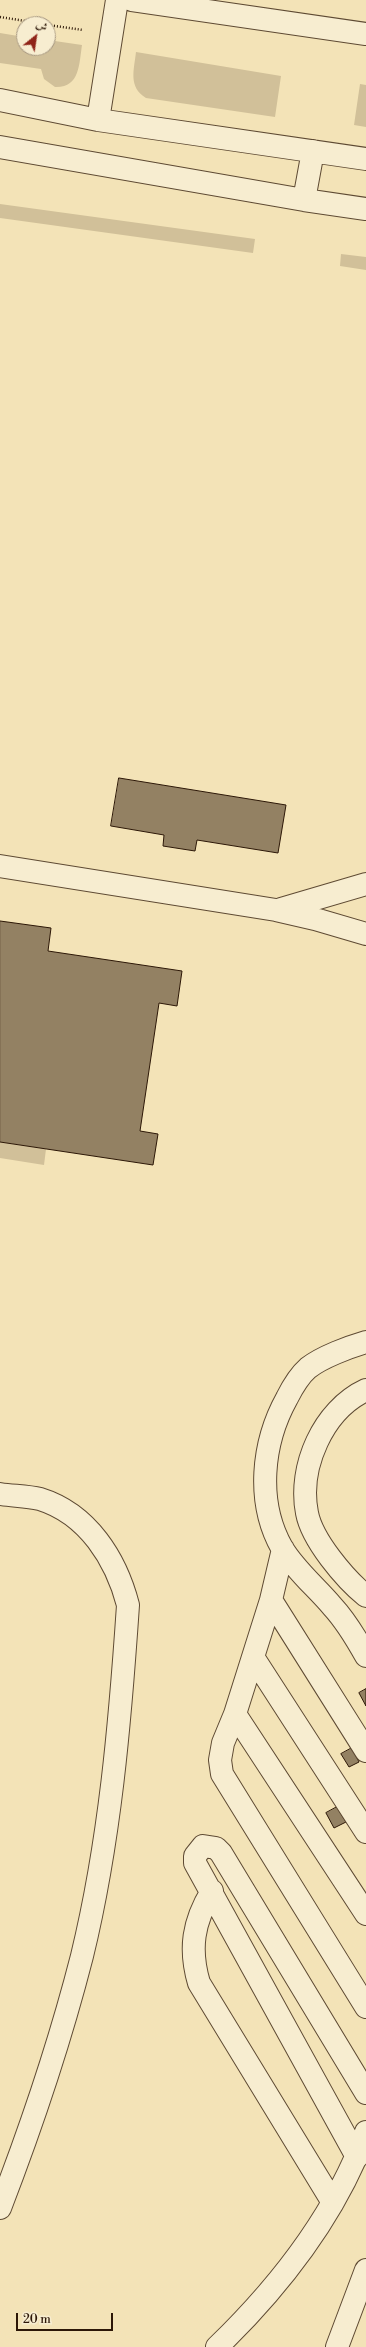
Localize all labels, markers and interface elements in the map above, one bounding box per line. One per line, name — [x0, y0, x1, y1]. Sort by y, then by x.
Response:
north arrow — [16, 16, 56, 56]
text: ش — [33, 18, 50, 35]
scale bar — [18, 2305, 115, 2331]
text: 20 m — [23, 2312, 51, 2327]

